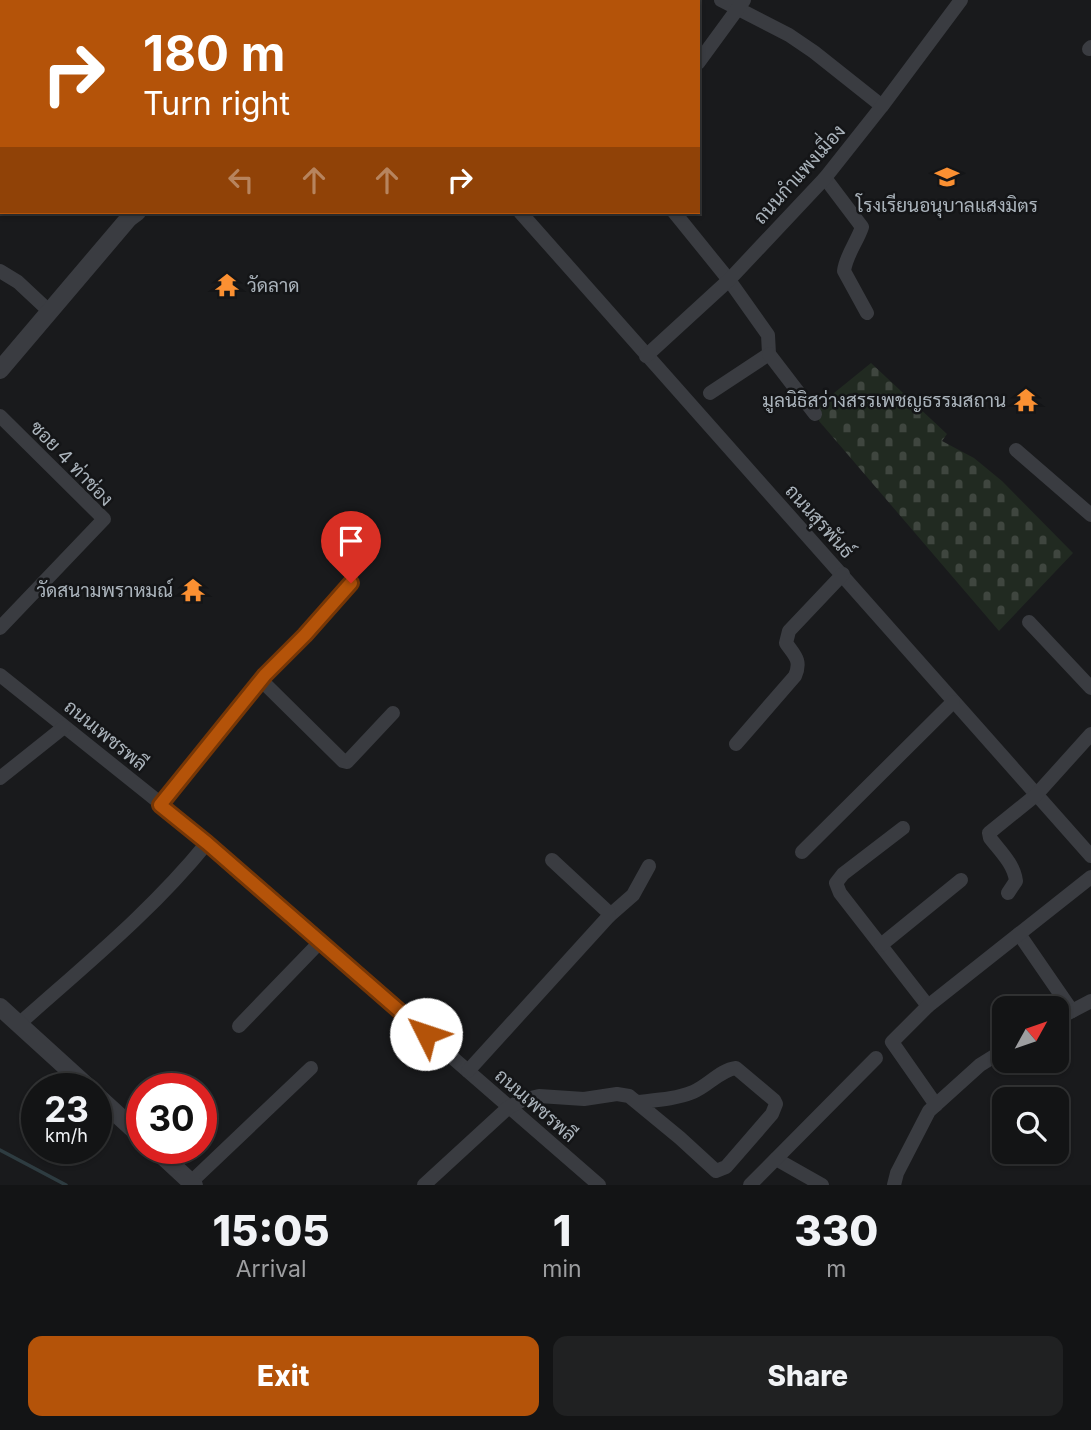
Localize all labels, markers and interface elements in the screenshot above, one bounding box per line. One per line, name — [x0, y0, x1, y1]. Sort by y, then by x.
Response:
text: 180 m — [143, 24, 285, 83]
icon: right — [28, 28, 119, 119]
text: Turn right — [143, 84, 290, 123]
street label: ถนนกำแพงเมี่อง — [744, 116, 850, 229]
icon: left — [222, 161, 260, 199]
icon: ahead — [295, 161, 333, 199]
icon: ahead — [368, 161, 406, 199]
icon: right — [441, 161, 479, 199]
school or university icon: โรงเรียนอนุบาลแสงมิตร — [933, 163, 961, 191]
place label: โรงเรียนอนุบาลแสงมิตร — [855, 193, 1038, 218]
temple icon: วัดลาด — [213, 271, 241, 299]
place label: วัดลาด — [247, 274, 299, 297]
temple icon: มูลนิธิสว่างสรรเพชญธรรมสถาน — [1012, 386, 1040, 414]
place label: มูลนิธิสว่างสรรเพชญธรรมสถาน — [762, 389, 1006, 414]
street label: ซอย 4 ท่าช่อง — [25, 416, 118, 511]
street label: ถนนสุรพันธ์ — [780, 479, 860, 564]
pin — [321, 511, 381, 583]
icon: arrive — [332, 522, 370, 560]
temple icon: วัดสนามพราหมณ์ — [179, 576, 207, 604]
place label: วัดสนามพราหมณ์ — [36, 578, 173, 602]
street label: ถนนเพชรพลี — [59, 694, 153, 776]
north arrow — [992, 996, 1069, 1073]
map controls — [992, 996, 1069, 1164]
position arrow — [389, 997, 463, 1071]
street label: ถนนเพชรพลี — [490, 1063, 582, 1147]
speed limit sign: 30 — [126, 1073, 217, 1164]
button: search — [992, 1087, 1069, 1164]
text: 23 — [44, 1088, 89, 1130]
text: km/h — [45, 1125, 88, 1146]
text: 15:05 — [213, 1205, 330, 1256]
text: 1 — [553, 1205, 571, 1256]
text: 330 — [794, 1205, 878, 1256]
text: Arrival — [236, 1255, 307, 1283]
text: min — [542, 1255, 582, 1283]
text: m — [826, 1255, 846, 1283]
button: Exit — [28, 1336, 539, 1416]
button: Share — [553, 1336, 1063, 1416]

